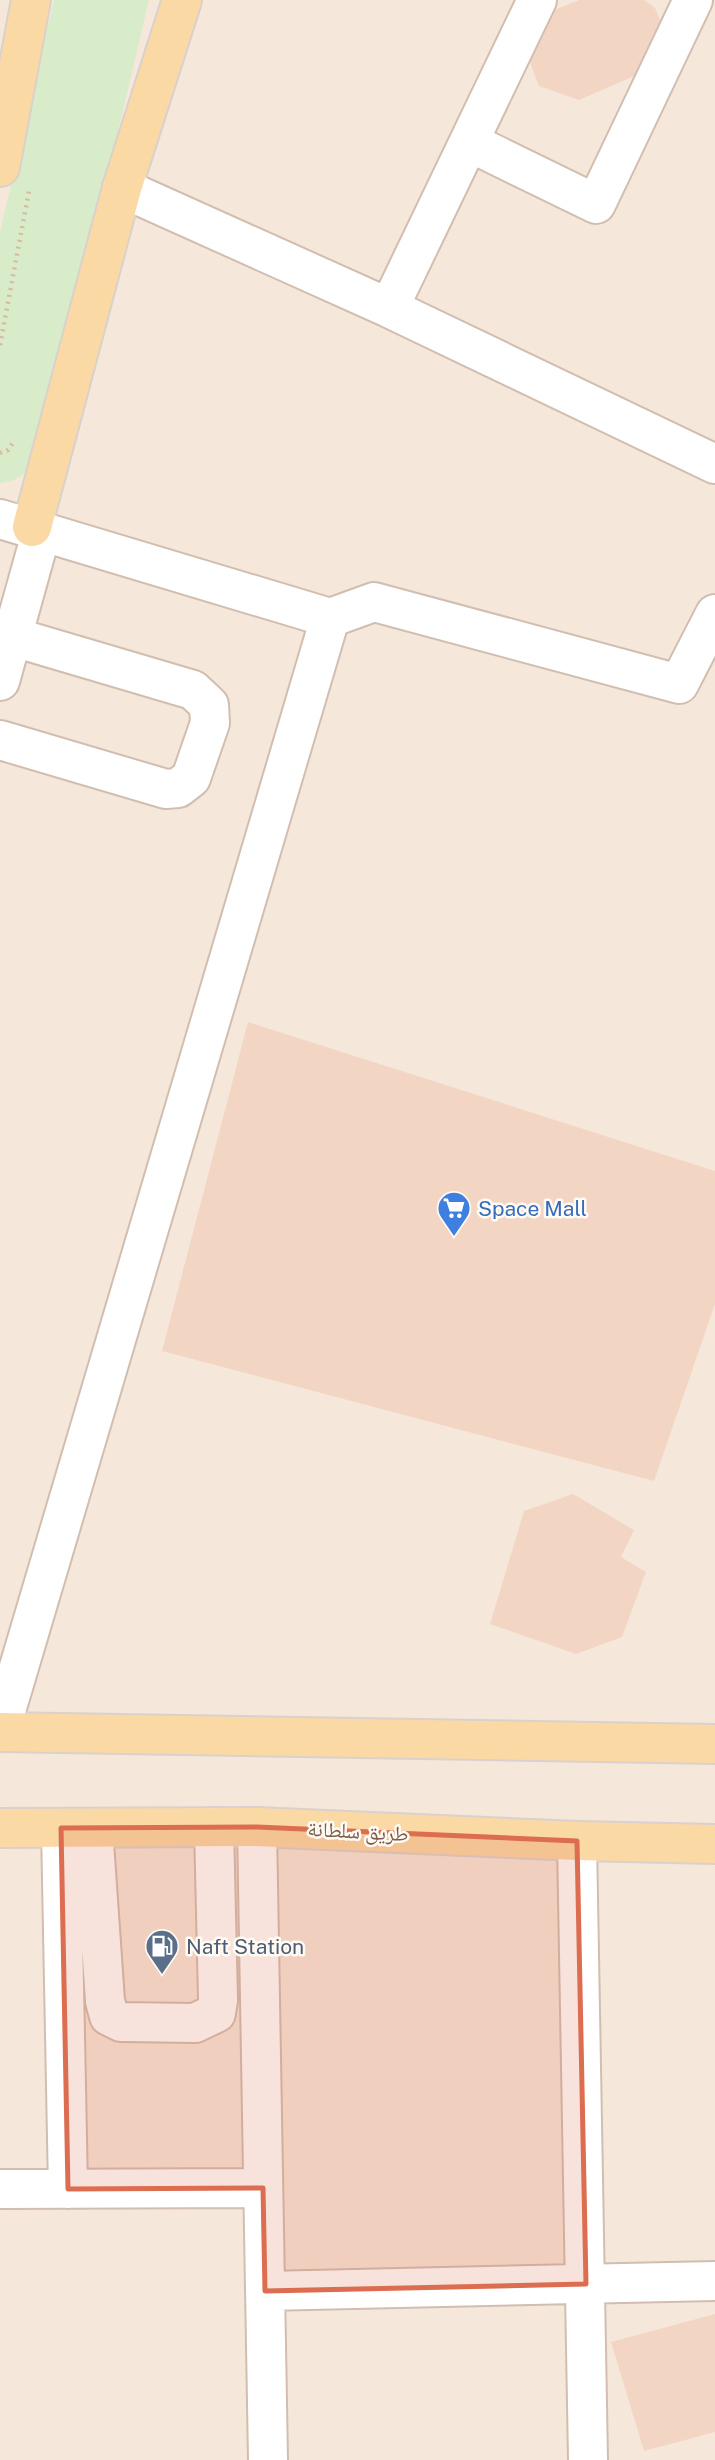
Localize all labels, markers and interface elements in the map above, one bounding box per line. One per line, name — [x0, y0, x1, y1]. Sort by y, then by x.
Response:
supermarket icon: Space Mall — [435, 1189, 473, 1238]
place label: Space Mall — [478, 1196, 587, 1221]
street label: طريق سلطانة — [307, 1816, 409, 1847]
fuel station icon: Naft Station — [143, 1927, 181, 1976]
place label: Naft Station — [186, 1934, 304, 1959]

